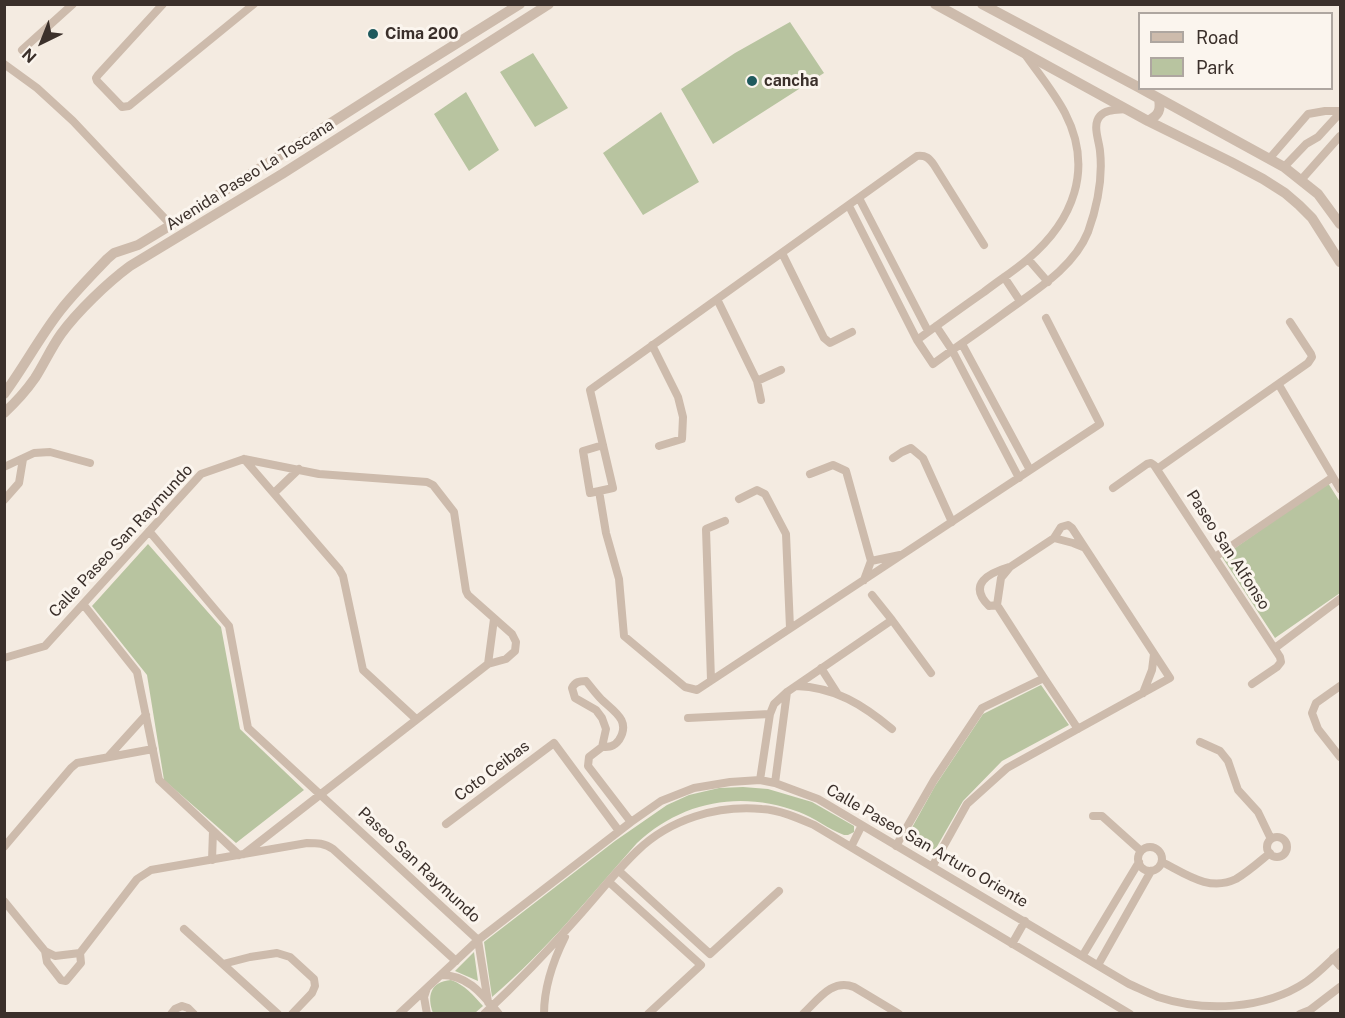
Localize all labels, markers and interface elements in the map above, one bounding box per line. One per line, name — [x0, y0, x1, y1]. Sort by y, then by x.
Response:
north arrow — [12, 12, 72, 72]
legend — [1138, 12, 1333, 90]
place label: Cima 200 — [385, 24, 458, 44]
marker: Cima 200 — [366, 27, 380, 41]
text: Road — [1196, 27, 1239, 48]
text: N — [18, 44, 40, 67]
text: Park — [1196, 57, 1234, 78]
place label: cancha — [764, 71, 818, 91]
marker: cancha — [745, 74, 759, 88]
street label: Avenida Paseo La Toscana — [162, 115, 338, 235]
street label: Calle Paseo San Raymundo — [45, 461, 197, 621]
street label: Paseo San Alfonso — [1182, 487, 1274, 613]
street label: Coto Ceibas — [451, 737, 533, 805]
street label: Calle Paseo San Arturo Oriente — [823, 780, 1031, 912]
street label: Paseo San Raymundo — [354, 803, 484, 927]

